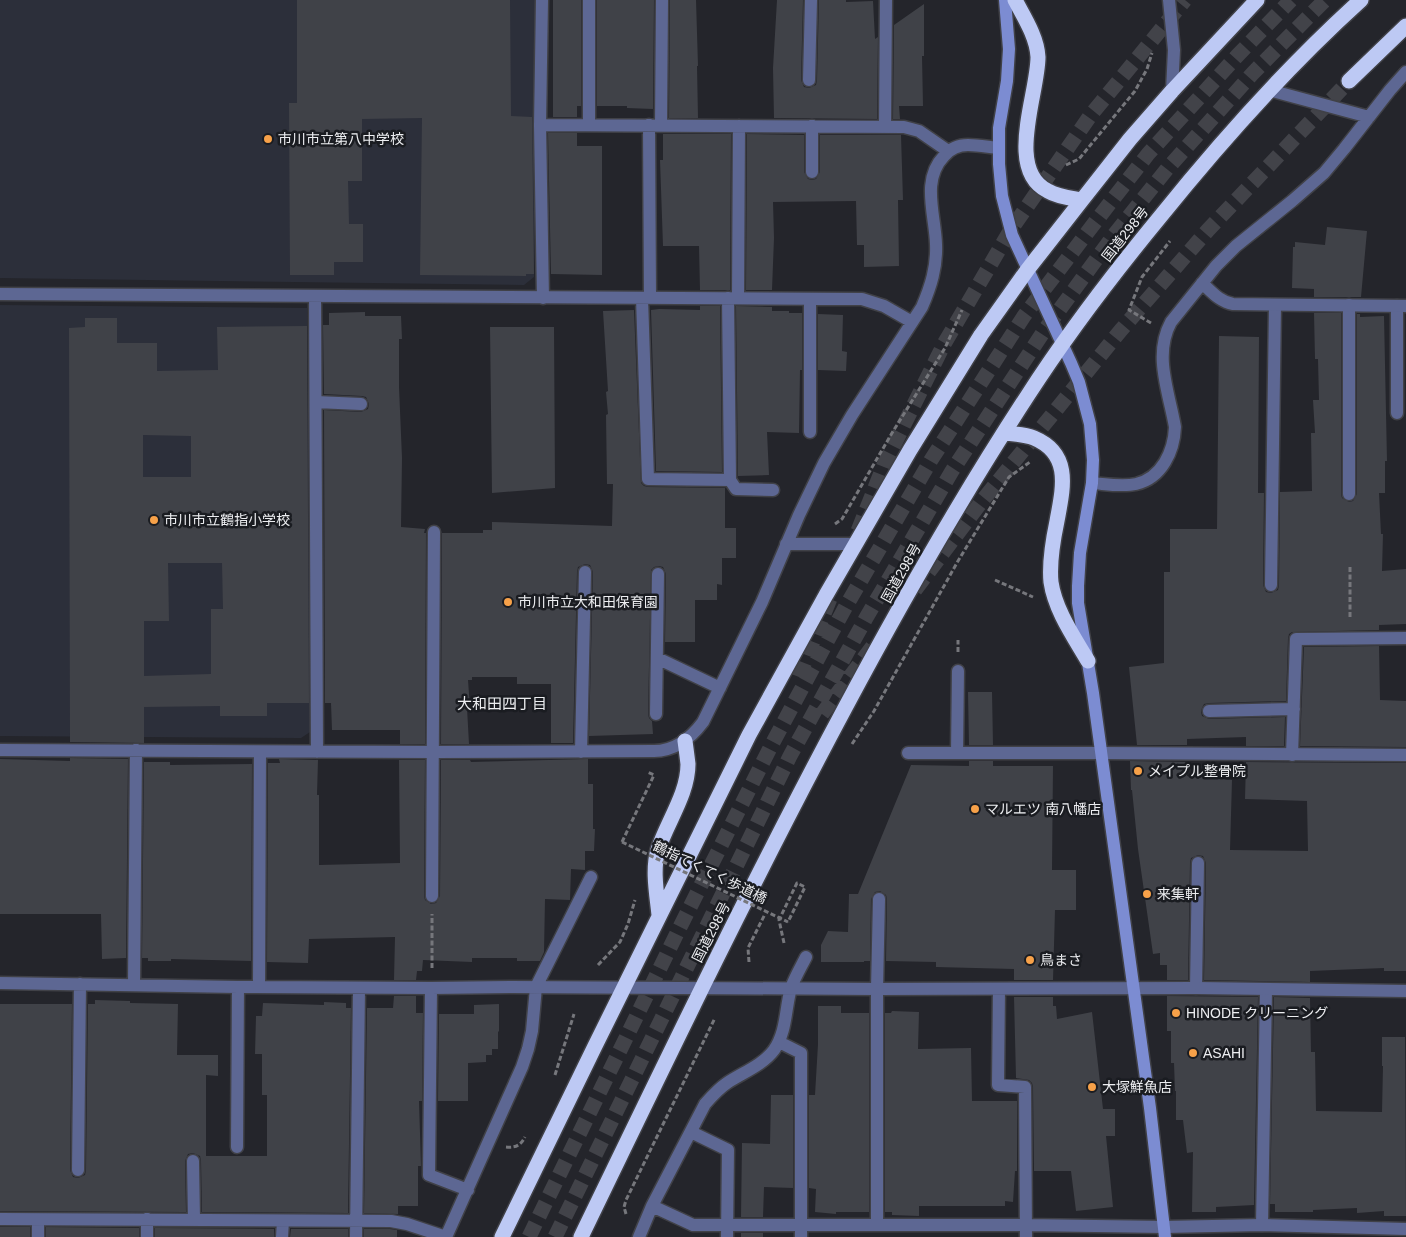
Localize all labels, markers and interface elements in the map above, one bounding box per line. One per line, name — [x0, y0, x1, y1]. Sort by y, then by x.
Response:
place label: 市川市立第八中学校 — [278, 131, 404, 147]
marker: 市川市立第八中学校 — [262, 133, 274, 145]
street label: 国道298号 — [1099, 203, 1151, 265]
place label: 市川市立鶴指小学校 — [164, 512, 290, 528]
marker: 市川市立鶴指小学校 — [148, 514, 160, 526]
street label: 国道298号 — [878, 541, 924, 605]
place label: 市川市立大和田保育園 — [518, 594, 658, 610]
marker: 市川市立大和田保育園 — [502, 596, 514, 608]
district label: 大和田四丁目 — [457, 695, 547, 712]
place label: メイプル整骨院 — [1148, 763, 1246, 779]
marker: メイプル整骨院 — [1132, 765, 1144, 777]
place label: マルエツ 南八幡店 — [985, 801, 1101, 817]
marker: マルエツ 南八幡店 — [969, 803, 981, 815]
street label: 鶴指てくてく歩道橋 — [650, 837, 770, 907]
place label: 来集軒 — [1157, 886, 1199, 902]
marker: 来集軒 — [1141, 888, 1153, 900]
street label: 国道298号 — [689, 899, 733, 965]
place label: 鳥まさ — [1040, 952, 1082, 968]
marker: 鳥まさ — [1024, 954, 1036, 966]
place label: HINODE クリーニング — [1186, 1005, 1328, 1021]
marker: HINODE クリーニング — [1170, 1007, 1182, 1019]
place label: ASAHI — [1203, 1045, 1245, 1061]
marker: ASAHI — [1187, 1047, 1199, 1059]
place label: 大塚鮮魚店 — [1102, 1079, 1172, 1095]
marker: 大塚鮮魚店 — [1086, 1081, 1098, 1093]

